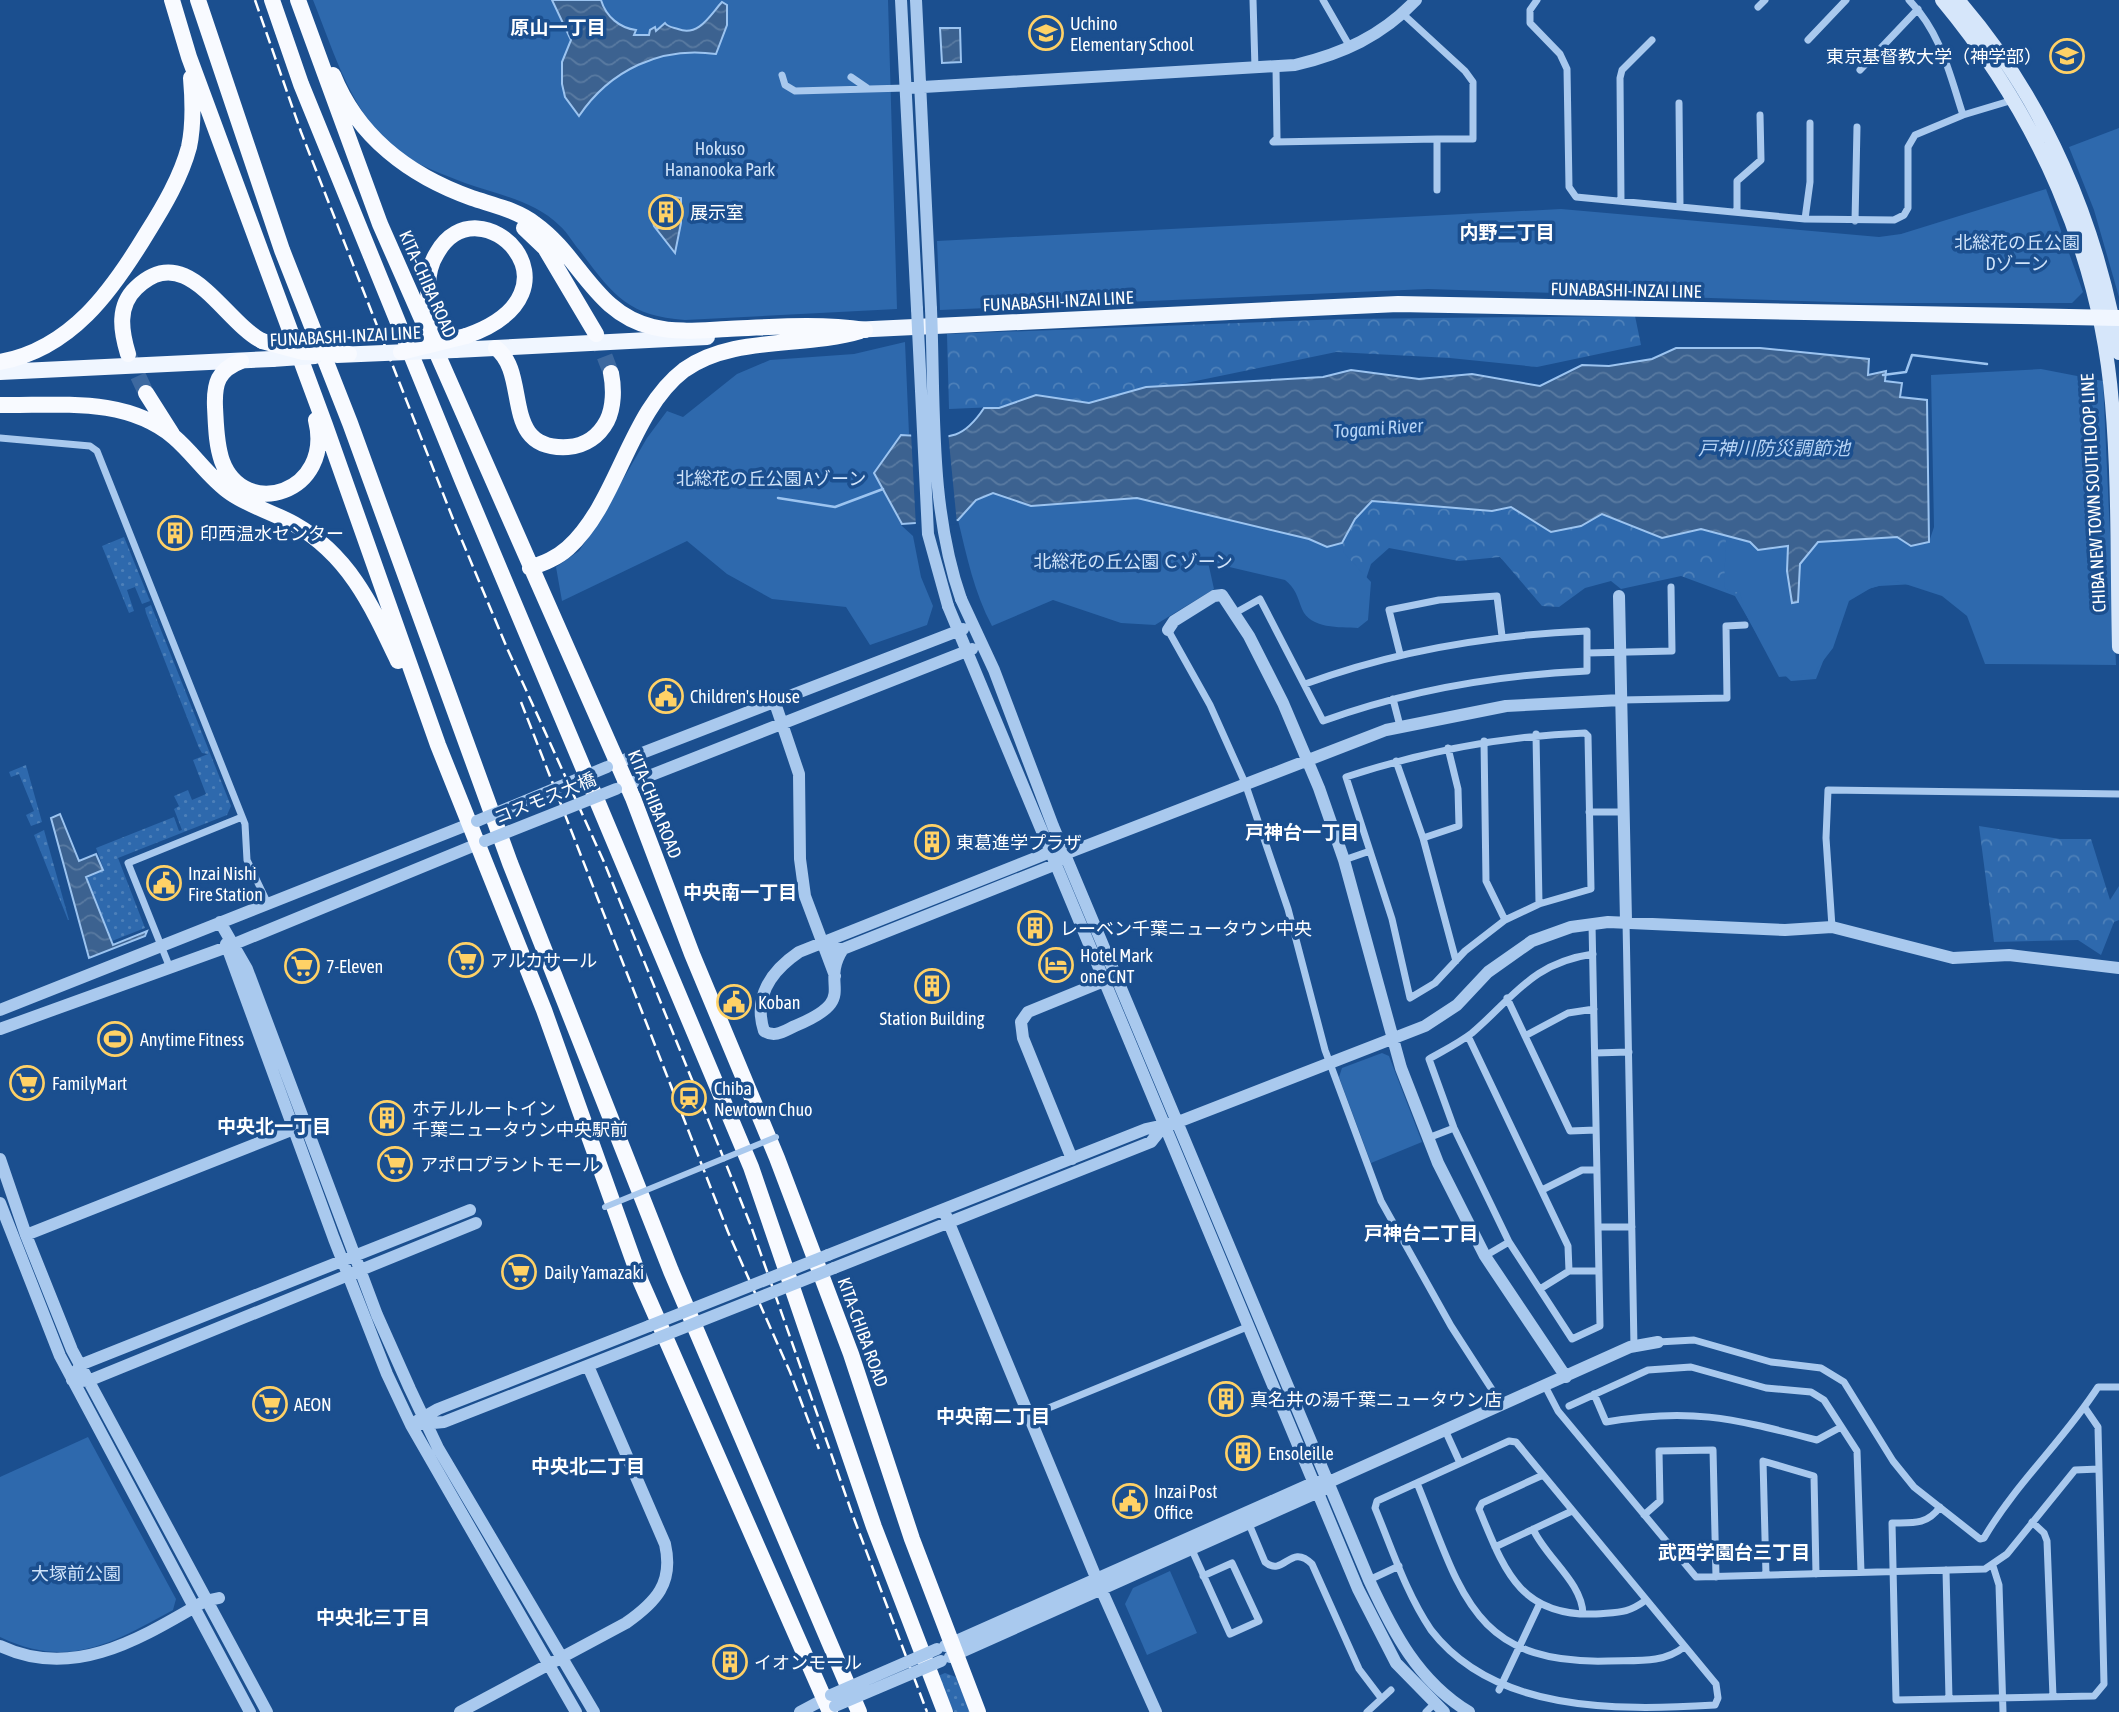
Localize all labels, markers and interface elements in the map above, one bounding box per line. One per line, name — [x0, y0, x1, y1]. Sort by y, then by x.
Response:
place label: Uchino Elementary School — [1070, 13, 1194, 55]
school or university icon: Uchino Elementary School — [1027, 14, 1065, 52]
district label: 原山一丁目 — [510, 16, 606, 38]
school or university icon: 東京基督教大学（神学部） — [2048, 37, 2086, 75]
place label: 東京基督教大学（神学部） — [1826, 46, 2042, 67]
park label: Hokuso Hananooka Park — [665, 138, 775, 180]
building icon: 展示室 — [647, 193, 685, 231]
place label: 展示室 — [690, 202, 744, 223]
district label: 内野二丁目 — [1459, 221, 1555, 243]
street label: KITA-CHIBA ROAD — [395, 227, 461, 341]
park label: 北総花の丘公園 Dゾーン — [1954, 232, 2080, 274]
street label: FUNABASHI-INZAI LINE — [1550, 278, 1702, 302]
street label: FUNABASHI-INZAI LINE — [982, 287, 1134, 315]
street label: FUNABASHI-INZAI LINE — [269, 322, 421, 350]
street label: CHIBA NEW TOWN SOUTH LOOP LINE — [2076, 373, 2110, 613]
water label: Togami River — [1332, 414, 1425, 442]
water label: 戸神川防災調節池 — [1698, 437, 1852, 459]
park label: 北総花の丘公園 Aゾーン — [676, 468, 866, 489]
building icon: 印西温水センター — [156, 514, 194, 552]
place label: 印西温水センター — [200, 523, 344, 544]
park label: 北総花の丘公園 Ｃゾーン — [1033, 551, 1233, 572]
public building icon: Children's House — [647, 677, 685, 715]
place label: Children's House — [690, 686, 800, 707]
street label: KITA-CHIBA ROAD — [624, 747, 686, 861]
street label: コスモス大橋 — [491, 768, 599, 828]
district label: 戸神台一丁目 — [1245, 821, 1359, 843]
building icon: 東葛進学プラザ — [913, 823, 951, 861]
place label: 東葛進学プラザ — [956, 832, 1082, 853]
place label: Inzai Nishi Fire Station — [188, 863, 263, 905]
public building icon: Inzai Nishi Fire Station — [145, 864, 183, 902]
district label: 中央南一丁目 — [683, 881, 797, 903]
building icon: レーベン千葉ニュータウン中央 — [1016, 909, 1054, 947]
place label: レーベン千葉ニュータウン中央 — [1060, 918, 1312, 939]
supermarket icon: アルカサール — [447, 941, 485, 979]
place label: Hotel Mark one CNT — [1080, 945, 1153, 987]
hotel icon: Hotel Mark one CNT — [1037, 946, 1075, 984]
supermarket icon: 7-Eleven — [283, 947, 321, 985]
place label: アルカサール — [490, 950, 597, 971]
place label: 7-Eleven — [326, 956, 383, 977]
building icon: Station Building — [913, 967, 951, 1005]
public building icon: Koban — [715, 983, 753, 1021]
place label: Koban — [758, 992, 801, 1013]
place label: Station Building — [879, 1008, 985, 1029]
sports icon: Anytime Fitness — [96, 1020, 134, 1058]
place label: Anytime Fitness — [140, 1029, 244, 1050]
supermarket icon: FamilyMart — [8, 1064, 46, 1102]
place label: FamilyMart — [52, 1073, 127, 1094]
place label: Chiba Newtown Chuo — [714, 1078, 813, 1120]
station icon: Chiba Newtown Chuo — [670, 1079, 708, 1117]
place label: ホテルルートイン 千葉ニュータウン中央駅前 — [412, 1098, 628, 1140]
building icon: ホテルルートイン 千葉ニュータウン中央駅前 — [368, 1099, 406, 1137]
district label: 中央北一丁目 — [217, 1115, 331, 1137]
supermarket icon: アポロプラントモール — [376, 1145, 414, 1183]
place label: アポロプラントモール — [420, 1154, 600, 1175]
district label: 戸神台二丁目 — [1364, 1222, 1478, 1244]
supermarket icon: Daily Yamazaki — [500, 1253, 538, 1291]
place label: Daily Yamazaki — [544, 1262, 644, 1283]
street label: KITA-CHIBA ROAD — [833, 1274, 893, 1390]
building icon: 真名井の湯千葉ニュータウン店 — [1207, 1380, 1245, 1418]
supermarket icon: AEON — [251, 1385, 289, 1423]
place label: 真名井の湯千葉ニュータウン店 — [1250, 1389, 1502, 1410]
place label: AEON — [294, 1394, 332, 1415]
district label: 中央南二丁目 — [936, 1405, 1050, 1427]
building icon: Ensoleille — [1224, 1434, 1262, 1472]
place label: Ensoleille — [1268, 1443, 1334, 1464]
district label: 中央北二丁目 — [531, 1455, 645, 1477]
place label: Inzai Post Office — [1154, 1481, 1217, 1523]
public building icon: Inzai Post Office — [1111, 1482, 1149, 1520]
district label: 武西学園台三丁目 — [1658, 1541, 1810, 1563]
park label: 大塚前公園 — [31, 1563, 121, 1584]
district label: 中央北三丁目 — [316, 1606, 430, 1628]
building icon: イオンモール — [711, 1643, 749, 1681]
place label: イオンモール — [754, 1652, 862, 1673]

